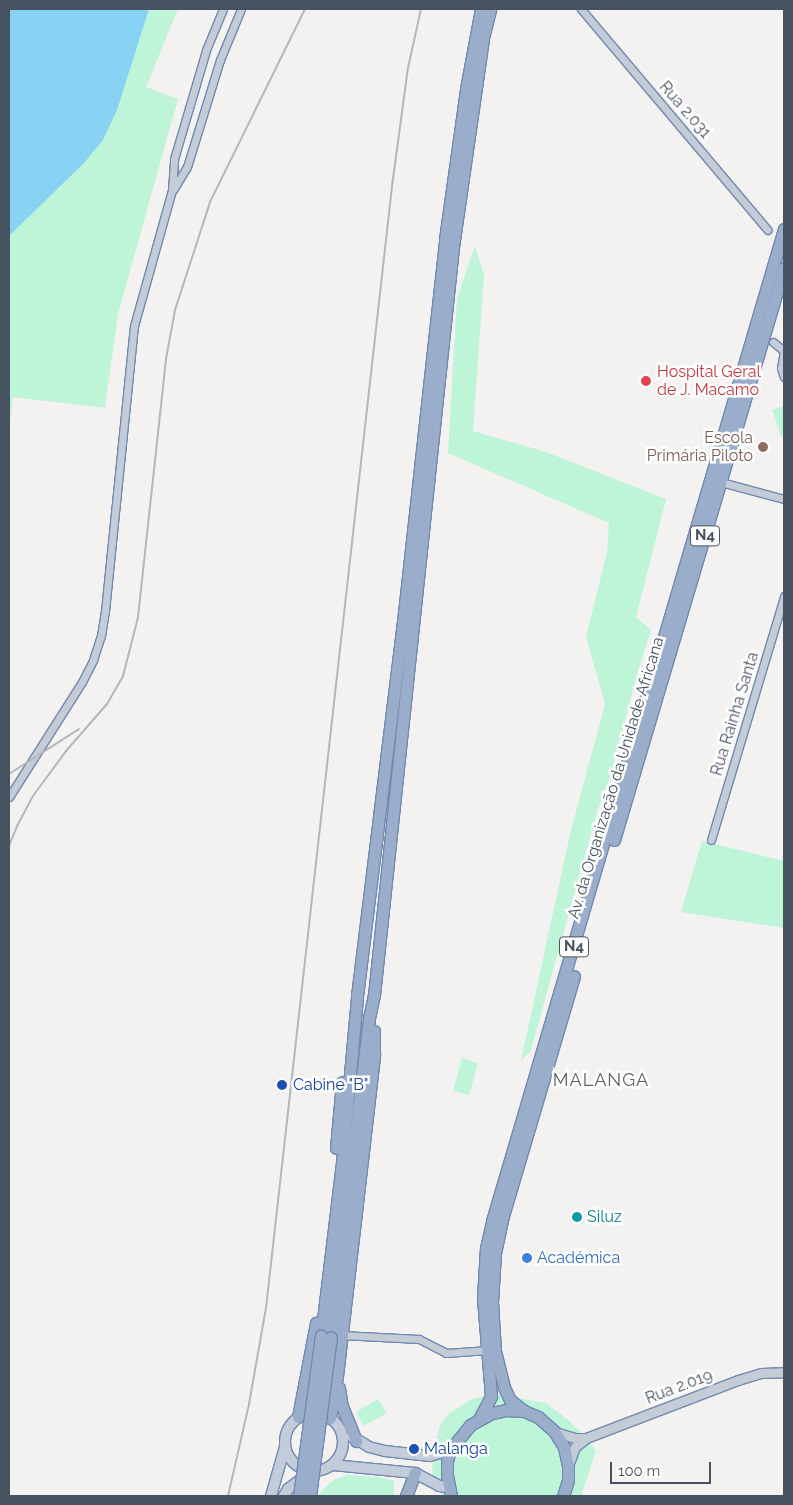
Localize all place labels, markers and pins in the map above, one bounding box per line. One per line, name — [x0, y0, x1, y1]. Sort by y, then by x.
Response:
place label: Hospital Geral de J. Macamo — [657, 362, 761, 400]
marker: Hospital Geral de J. Macamo — [639, 374, 653, 388]
place label: Escola Primária Piloto — [647, 428, 753, 466]
marker: Escola Primária Piloto — [757, 441, 769, 453]
place label: Cabine "B" — [293, 1075, 369, 1095]
marker: Cabine "B" — [275, 1078, 289, 1092]
place label: Siluz — [587, 1207, 622, 1227]
marker: Siluz — [571, 1211, 583, 1223]
place label: Académica — [537, 1248, 620, 1268]
marker: Académica — [521, 1252, 533, 1264]
place label: Malanga — [424, 1439, 488, 1459]
marker: Malanga — [408, 1443, 420, 1455]

